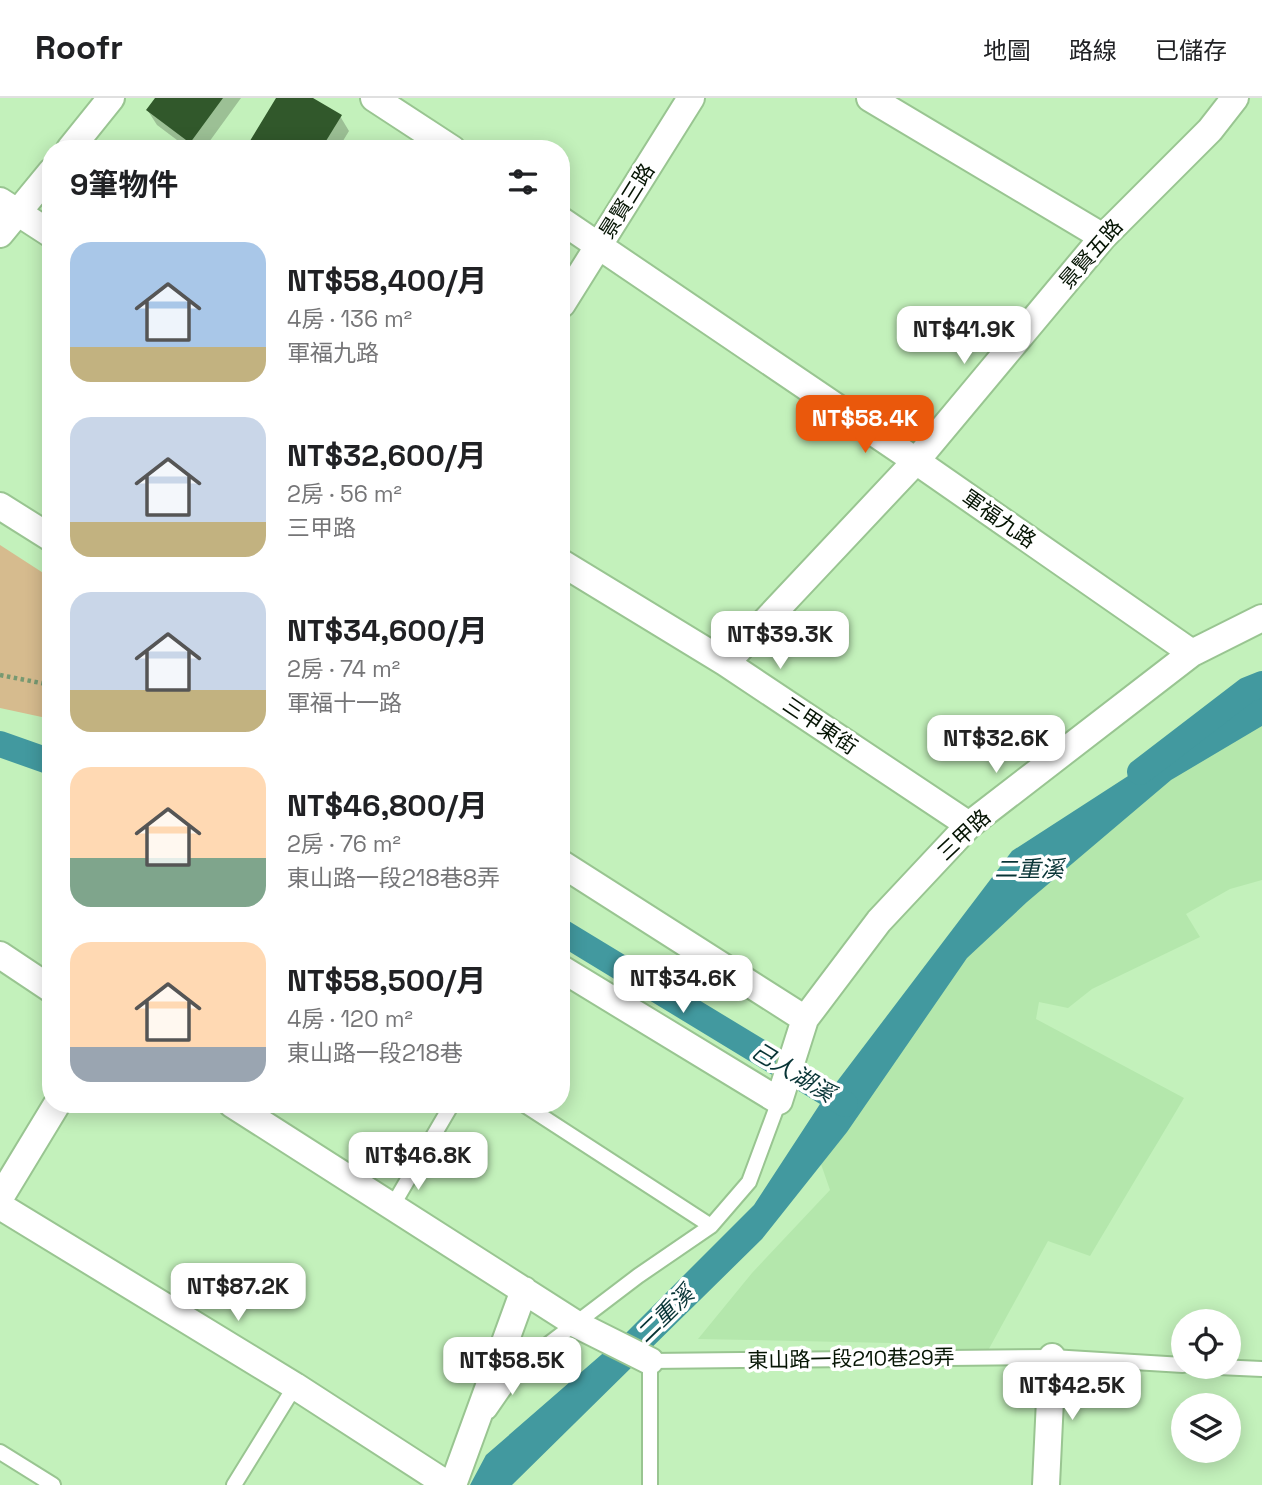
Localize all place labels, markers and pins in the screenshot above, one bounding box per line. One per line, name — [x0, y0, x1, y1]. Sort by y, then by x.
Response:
pin: NT$41.9K — [892, 306, 1036, 366]
pin: NT$58.4K — [793, 396, 937, 455]
pin: NT$39.3K — [708, 612, 852, 671]
pin: NT$32.6K — [924, 716, 1068, 775]
pin: NT$34.6K — [611, 956, 755, 1015]
pin: NT$46.8K — [346, 1132, 490, 1192]
pin: NT$87.2K — [166, 1264, 310, 1323]
pin: NT$58.5K — [440, 1338, 584, 1397]
pin: NT$42.5K — [1000, 1362, 1144, 1422]

